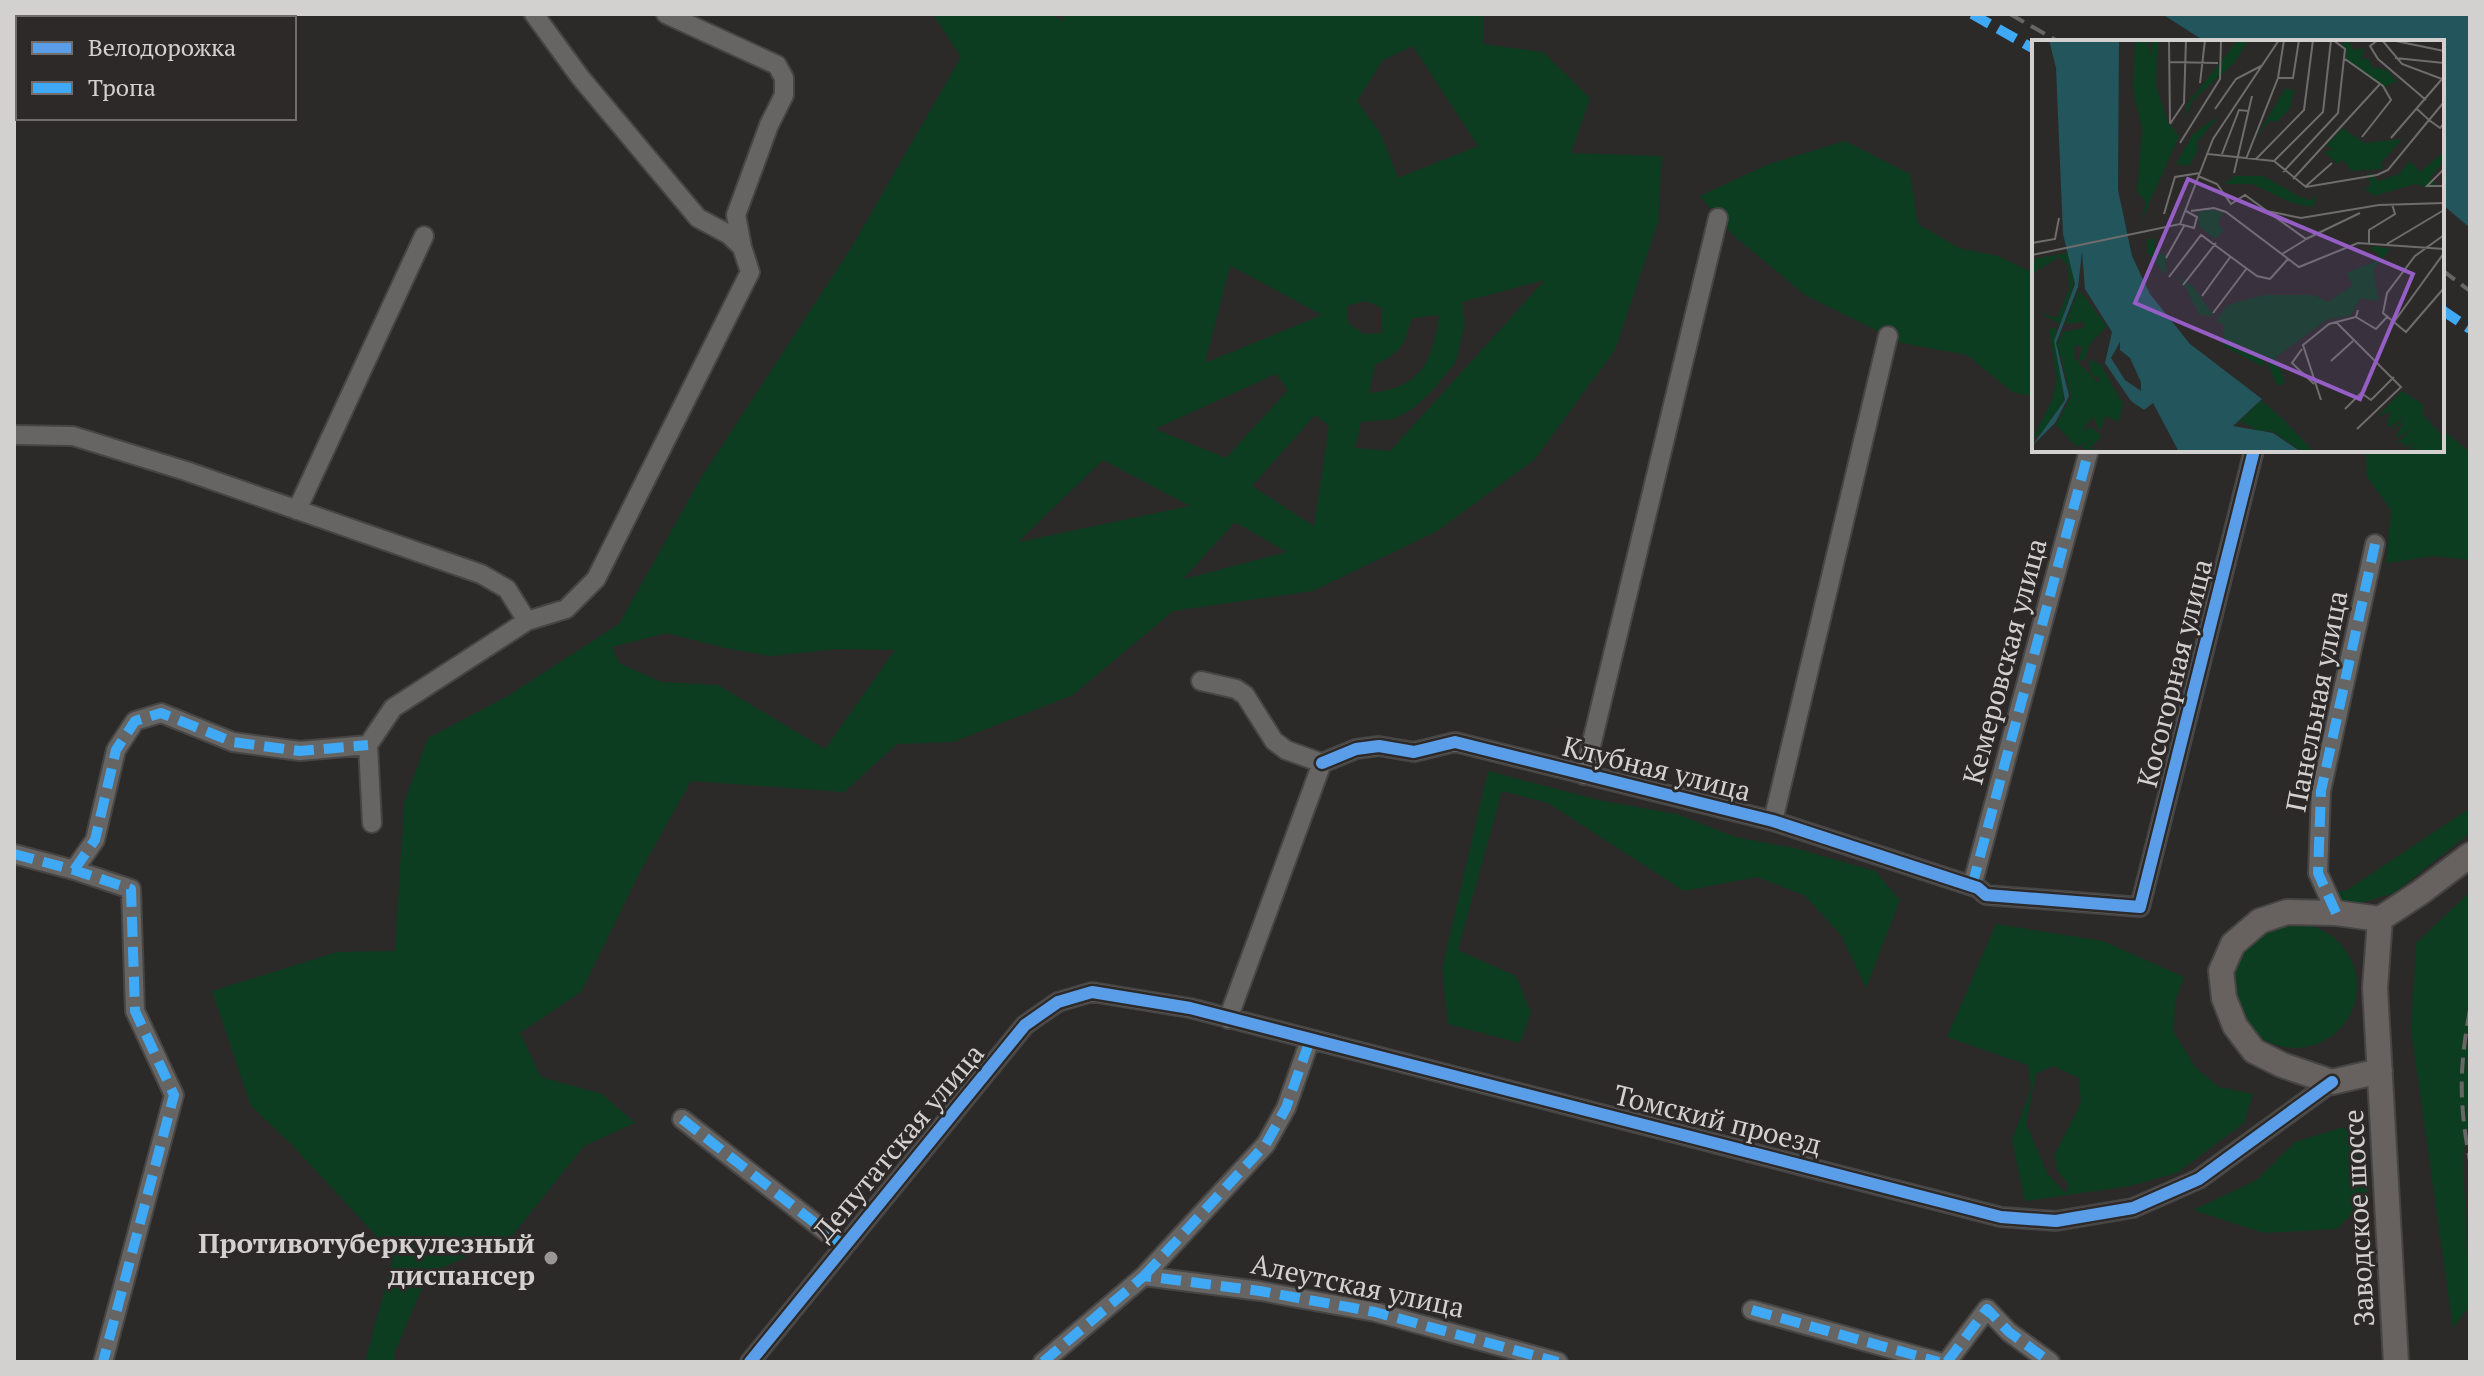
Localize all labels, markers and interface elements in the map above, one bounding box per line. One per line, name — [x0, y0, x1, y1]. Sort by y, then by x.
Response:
legend — [16, 16, 296, 120]
text: Велодорожка — [88, 31, 236, 63]
inset map — [2032, 40, 2444, 452]
text: Тропа — [88, 71, 156, 103]
street label: Кемеровская улица — [1953, 534, 2055, 788]
street label: Косогорная улица — [2128, 555, 2220, 791]
street label: Панельная улица — [2276, 587, 2356, 815]
street label: Клубная улица — [1559, 727, 1755, 809]
street label: Депутатская улица — [804, 1035, 992, 1249]
street label: Томский проезд — [1610, 1075, 1826, 1163]
street label: Заводское шоссе — [2334, 1108, 2382, 1328]
place label: Противотуберкулезный диспансер — [198, 1224, 535, 1293]
street label: Алеутская улица — [1248, 1244, 1468, 1326]
marker: Противотуберкулезный диспансер — [542, 1249, 560, 1267]

